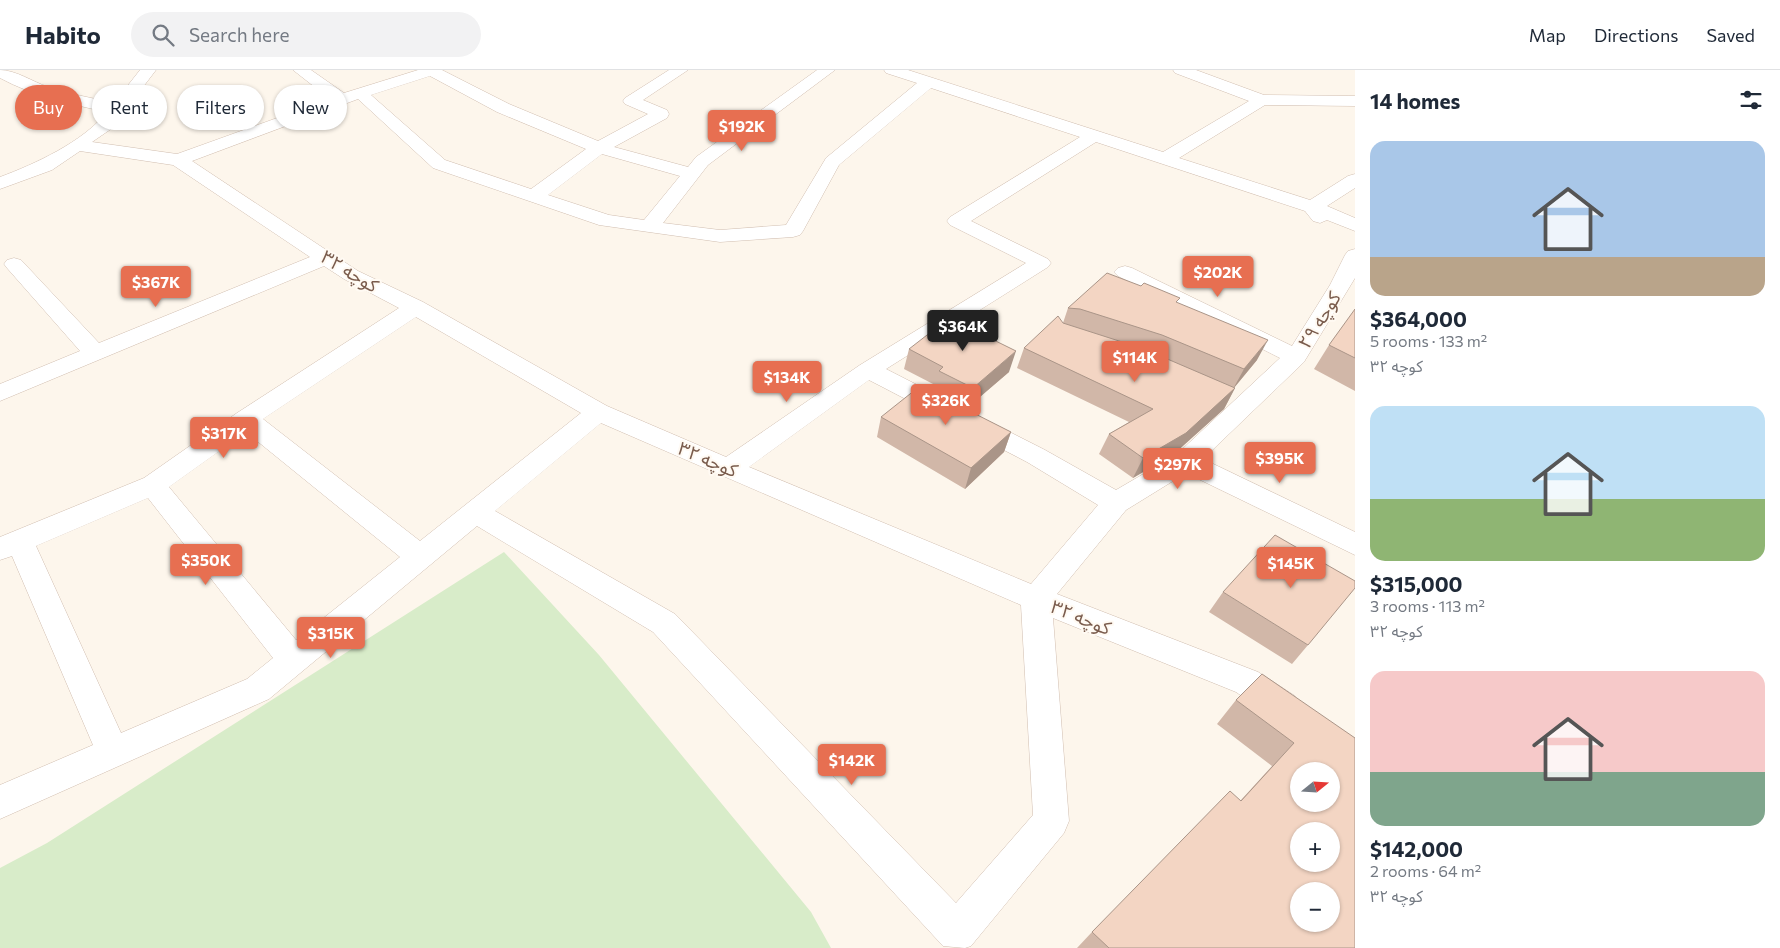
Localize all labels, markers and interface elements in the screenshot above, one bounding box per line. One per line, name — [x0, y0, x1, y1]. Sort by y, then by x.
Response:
search box — [131, 12, 481, 57]
text: Habito — [25, 20, 101, 49]
icon: search — [149, 21, 177, 49]
text: Search here — [189, 23, 289, 46]
text: Map — [1529, 24, 1566, 46]
text: Directions — [1594, 24, 1678, 46]
text: Saved — [1706, 24, 1755, 46]
chip: Buy — [15, 85, 82, 130]
chip: Rent — [92, 85, 167, 130]
chip: Filters — [177, 85, 264, 130]
chip: New — [274, 85, 347, 130]
icon: filters — [1737, 86, 1765, 114]
text: 14 homes — [1370, 88, 1460, 113]
pin: $192K — [707, 109, 777, 152]
text: $192K — [719, 116, 765, 135]
icon: home — [1523, 174, 1613, 264]
street label: کوچه ۳۲ — [316, 245, 384, 299]
pin: $202K — [1183, 256, 1253, 298]
text: $202K — [1193, 262, 1243, 281]
pin: $367K — [121, 266, 191, 308]
text: $367K — [132, 272, 180, 291]
street label: کوچه ۲۹ — [1292, 286, 1347, 353]
text: $364,000 — [1370, 306, 1467, 331]
pin: $364K — [928, 310, 998, 352]
text: $364K — [938, 316, 988, 335]
text: 5 rooms · 133 m² — [1370, 331, 1487, 350]
pin: $114K — [1100, 340, 1170, 383]
text: $114K — [1113, 347, 1157, 366]
text: کوچه ۳۲ — [1370, 356, 1423, 375]
pin: $134K — [752, 360, 822, 403]
text: $134K — [764, 367, 810, 386]
pin: $326K — [911, 384, 981, 426]
text: $326K — [922, 390, 970, 409]
pin: $317K — [189, 416, 259, 459]
text: $317K — [201, 423, 247, 442]
street label: کوچه ۳۲ — [674, 436, 743, 484]
icon: home — [1523, 439, 1613, 529]
pin: $395K — [1245, 442, 1315, 484]
pin: $297K — [1143, 448, 1213, 490]
text: $395K — [1256, 448, 1304, 467]
text: $297K — [1154, 454, 1202, 473]
pin: $350K — [171, 544, 241, 586]
pin: $145K — [1256, 546, 1326, 589]
text: $350K — [181, 550, 231, 569]
text: $145K — [1268, 553, 1314, 572]
text: $315,000 — [1370, 571, 1463, 596]
street label: کوچه ۳۲ — [1047, 594, 1116, 641]
text: 3 rooms · 113 m² — [1370, 596, 1485, 615]
pin: $315K — [296, 616, 366, 659]
text: کوچه ۳۲ — [1370, 621, 1423, 640]
text: $315K — [308, 623, 354, 642]
icon: home — [1523, 704, 1613, 794]
pin: $142K — [817, 744, 887, 786]
text: $142K — [829, 750, 875, 769]
north arrow — [1290, 762, 1340, 812]
map controls — [1290, 762, 1340, 932]
button: + — [1290, 822, 1340, 872]
text: $142,000 — [1370, 836, 1463, 861]
text: 2 rooms · 64 m² — [1370, 861, 1481, 880]
button: − — [1290, 882, 1340, 932]
text: کوچه ۳۲ — [1370, 886, 1423, 905]

